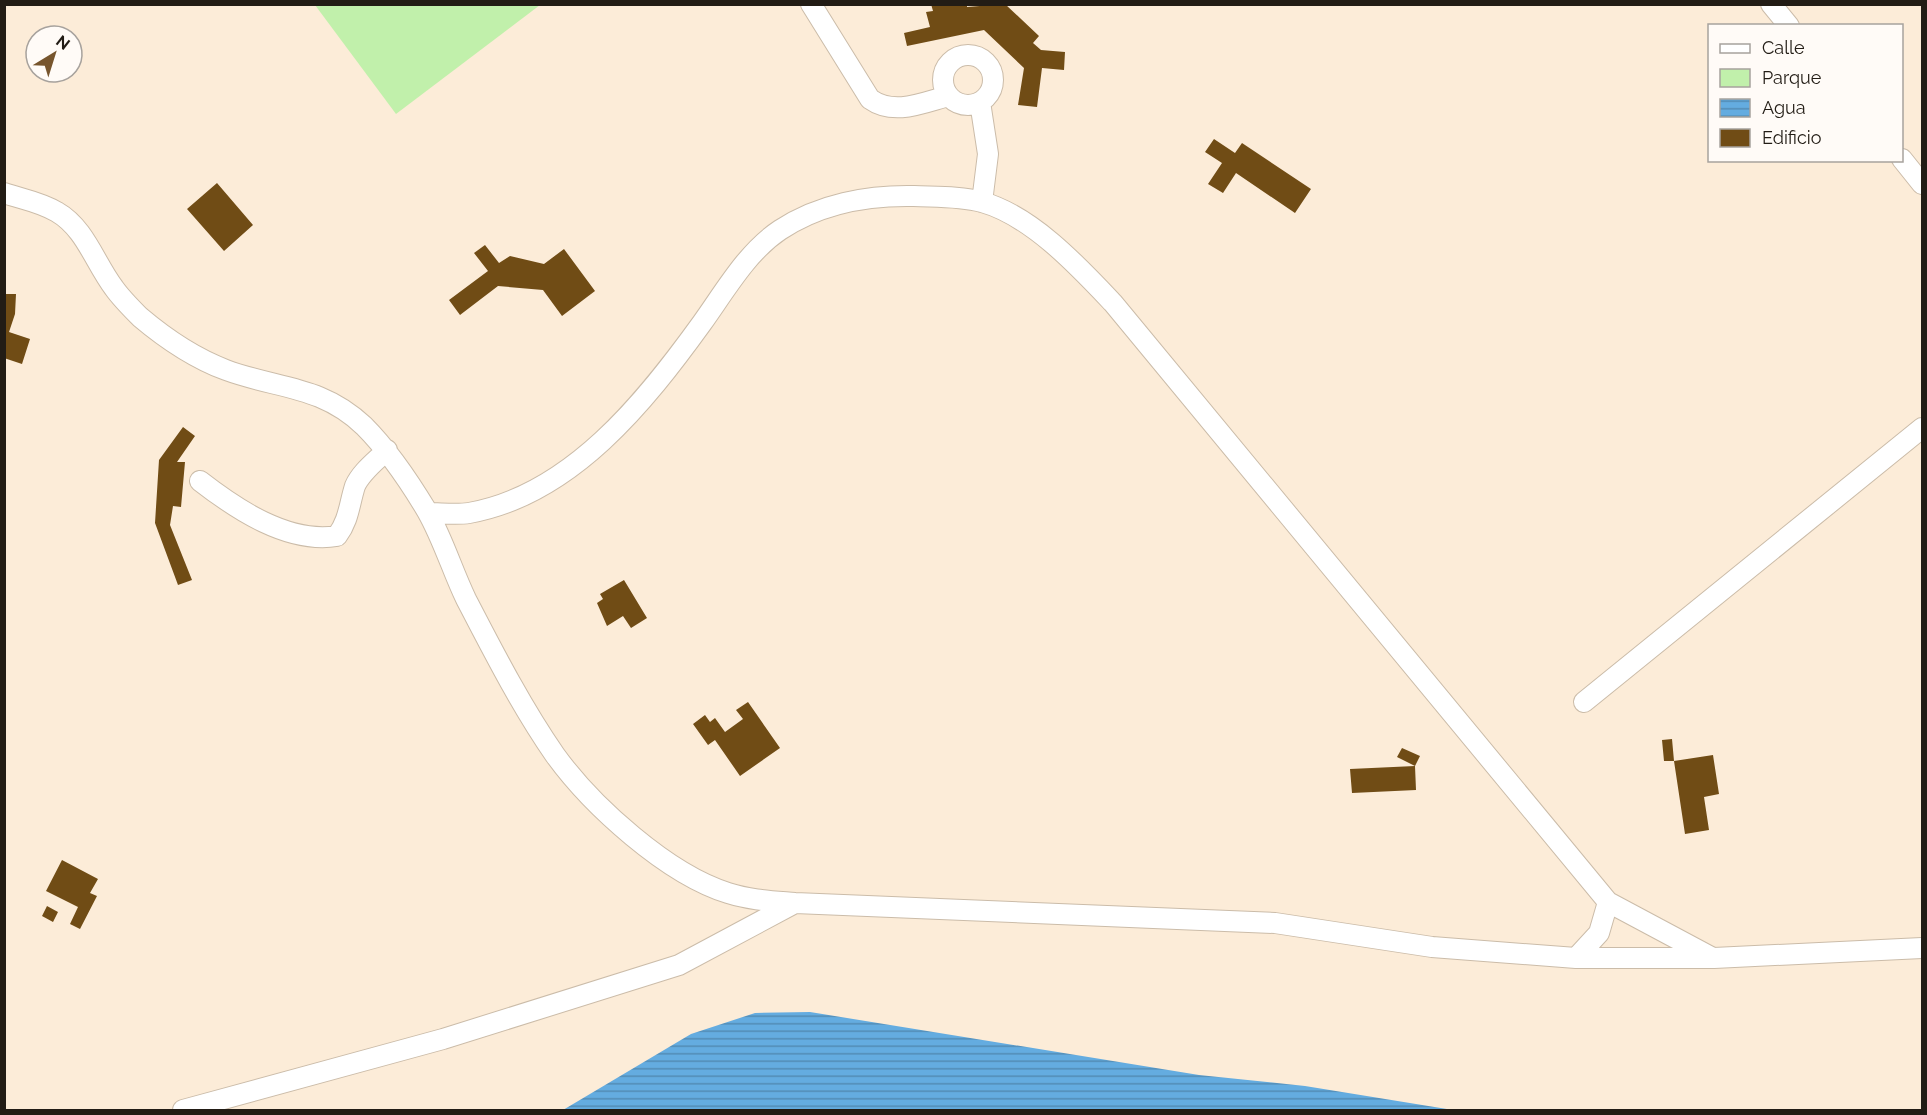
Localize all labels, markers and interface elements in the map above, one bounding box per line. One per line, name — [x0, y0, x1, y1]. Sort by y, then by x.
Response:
north arrow — [24, 24, 84, 84]
legend — [1708, 24, 1903, 162]
text: N — [52, 31, 74, 54]
text: Calle — [1762, 37, 1805, 58]
text: Parque — [1762, 67, 1822, 88]
text: Agua — [1762, 97, 1806, 118]
text: Edificio — [1762, 127, 1822, 148]

